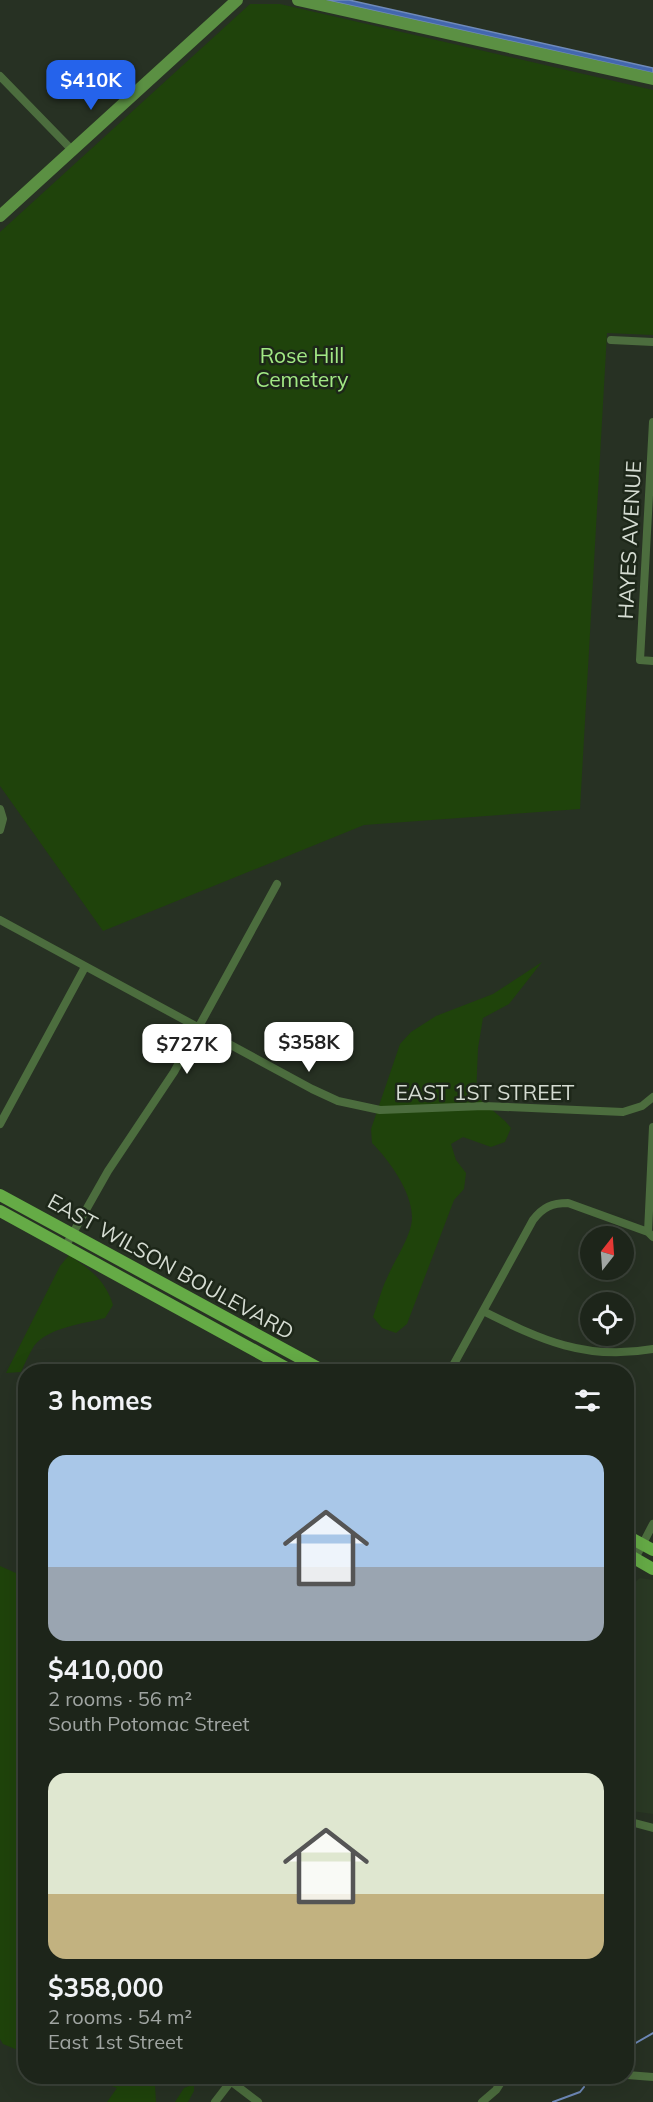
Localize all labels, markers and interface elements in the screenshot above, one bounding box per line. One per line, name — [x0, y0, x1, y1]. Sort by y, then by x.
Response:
pin: $410K — [49, 60, 133, 111]
text: $410K — [60, 67, 122, 92]
park label: Rose Hill Cemetery — [256, 342, 348, 392]
street label: HAYES AVENUE — [612, 460, 646, 620]
pin: $358K — [267, 1022, 351, 1073]
pin: $727K — [145, 1024, 229, 1075]
text: $358K — [278, 1029, 340, 1054]
text: $727K — [156, 1031, 218, 1056]
street label: EAST 1ST STREET — [396, 1079, 575, 1105]
street label: EAST WILSON BOULEVARD — [43, 1187, 299, 1345]
north arrow — [580, 1226, 634, 1280]
map controls — [580, 1226, 634, 1346]
button: locate — [580, 1292, 634, 1346]
text: 3 homes — [48, 1384, 152, 1417]
icon: filters — [571, 1384, 604, 1417]
icon: home — [272, 1494, 380, 1602]
text: $410,000 — [48, 1653, 164, 1686]
text: 2 rooms · 56 m² — [48, 1686, 192, 1711]
text: South Potomac Street — [48, 1711, 250, 1736]
icon: home — [272, 1812, 380, 1920]
text: $358,000 — [48, 1971, 164, 2004]
text: 2 rooms · 54 m² — [48, 2004, 192, 2029]
text: East 1st Street — [48, 2029, 183, 2054]

